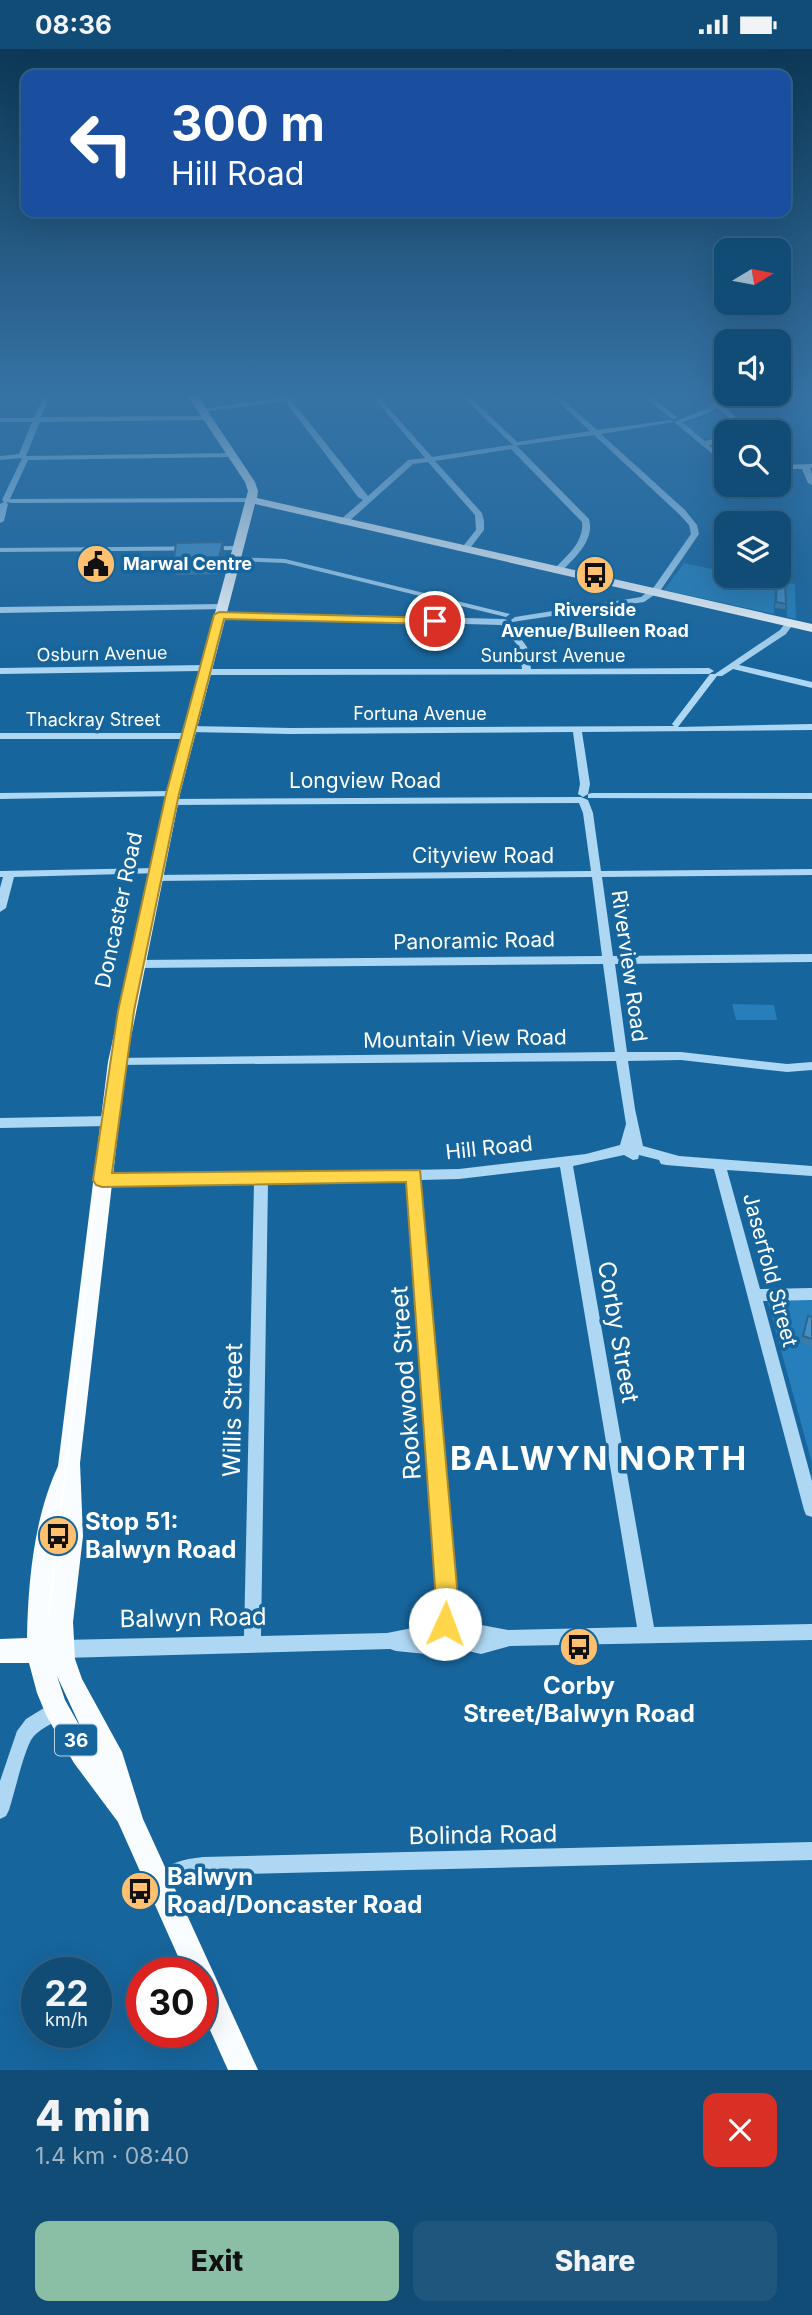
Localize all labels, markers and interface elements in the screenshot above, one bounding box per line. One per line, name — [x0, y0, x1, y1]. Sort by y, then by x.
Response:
text: 08:36 — [35, 9, 112, 40]
text: 300 m — [171, 94, 325, 153]
icon: left — [56, 98, 147, 189]
text: Hill Road — [171, 154, 304, 193]
north arrow — [714, 238, 791, 315]
map controls — [714, 238, 791, 588]
button: sound — [714, 329, 791, 406]
button: search — [714, 420, 791, 497]
button: layers — [714, 511, 791, 588]
public building icon: Marwal Centre — [75, 543, 117, 585]
place label: Marwal Centre — [123, 553, 252, 574]
bus stop icon: Riverside Avenue/Bulleen Road — [574, 554, 616, 596]
pin — [405, 591, 465, 651]
place label: Riverside Avenue/Bulleen Road — [501, 599, 689, 641]
icon: arrive — [416, 602, 454, 640]
street label: Osburn Avenue — [36, 642, 168, 665]
street label: Sunburst Avenue — [481, 645, 625, 666]
street label: Fortuna Avenue — [353, 703, 487, 724]
street label: Thackray Street — [25, 709, 161, 730]
street label: Longview Road — [289, 768, 441, 793]
street label: Doncaster Road — [90, 830, 147, 990]
street label: Cityview Road — [412, 843, 554, 868]
street label: Riverview Road — [606, 888, 653, 1043]
street label: Panoramic Road — [393, 927, 555, 954]
street label: Mountain View Road — [363, 1024, 567, 1053]
street label: Hill Road — [444, 1131, 534, 1165]
street label: Jaserfold Street — [738, 1190, 803, 1350]
street label: Corby Street — [592, 1259, 645, 1405]
street label: Rookwood Street — [384, 1285, 427, 1481]
street label: Willis Street — [217, 1343, 248, 1477]
district label: BALWYN NORTH — [450, 1438, 748, 1478]
place label: Stop 51: Balwyn Road — [85, 1507, 236, 1564]
bus stop icon: Stop 51: Balwyn Road — [37, 1515, 79, 1557]
position arrow — [408, 1587, 482, 1661]
street label: Balwyn Road — [119, 1602, 267, 1633]
bus stop icon: Corby Street/Balwyn Road — [558, 1626, 600, 1668]
place label: Corby Street/Balwyn Road — [463, 1671, 695, 1728]
road number: 36 — [55, 1725, 97, 1756]
street label: Bolinda Road — [408, 1819, 558, 1850]
place label: Balwyn Road/Doncaster Road — [167, 1862, 422, 1919]
bus stop icon: Balwyn Road/Doncaster Road — [119, 1870, 161, 1912]
speed limit sign: 30 — [126, 1957, 217, 2048]
text: 22 — [44, 1972, 89, 2014]
text: km/h — [45, 2009, 88, 2030]
text: 4 min — [35, 2090, 151, 2141]
button: close — [703, 2093, 777, 2167]
text: 1.4 km · 08:40 — [35, 2142, 189, 2170]
button: Exit — [35, 2221, 399, 2301]
button: Share — [413, 2221, 777, 2301]

